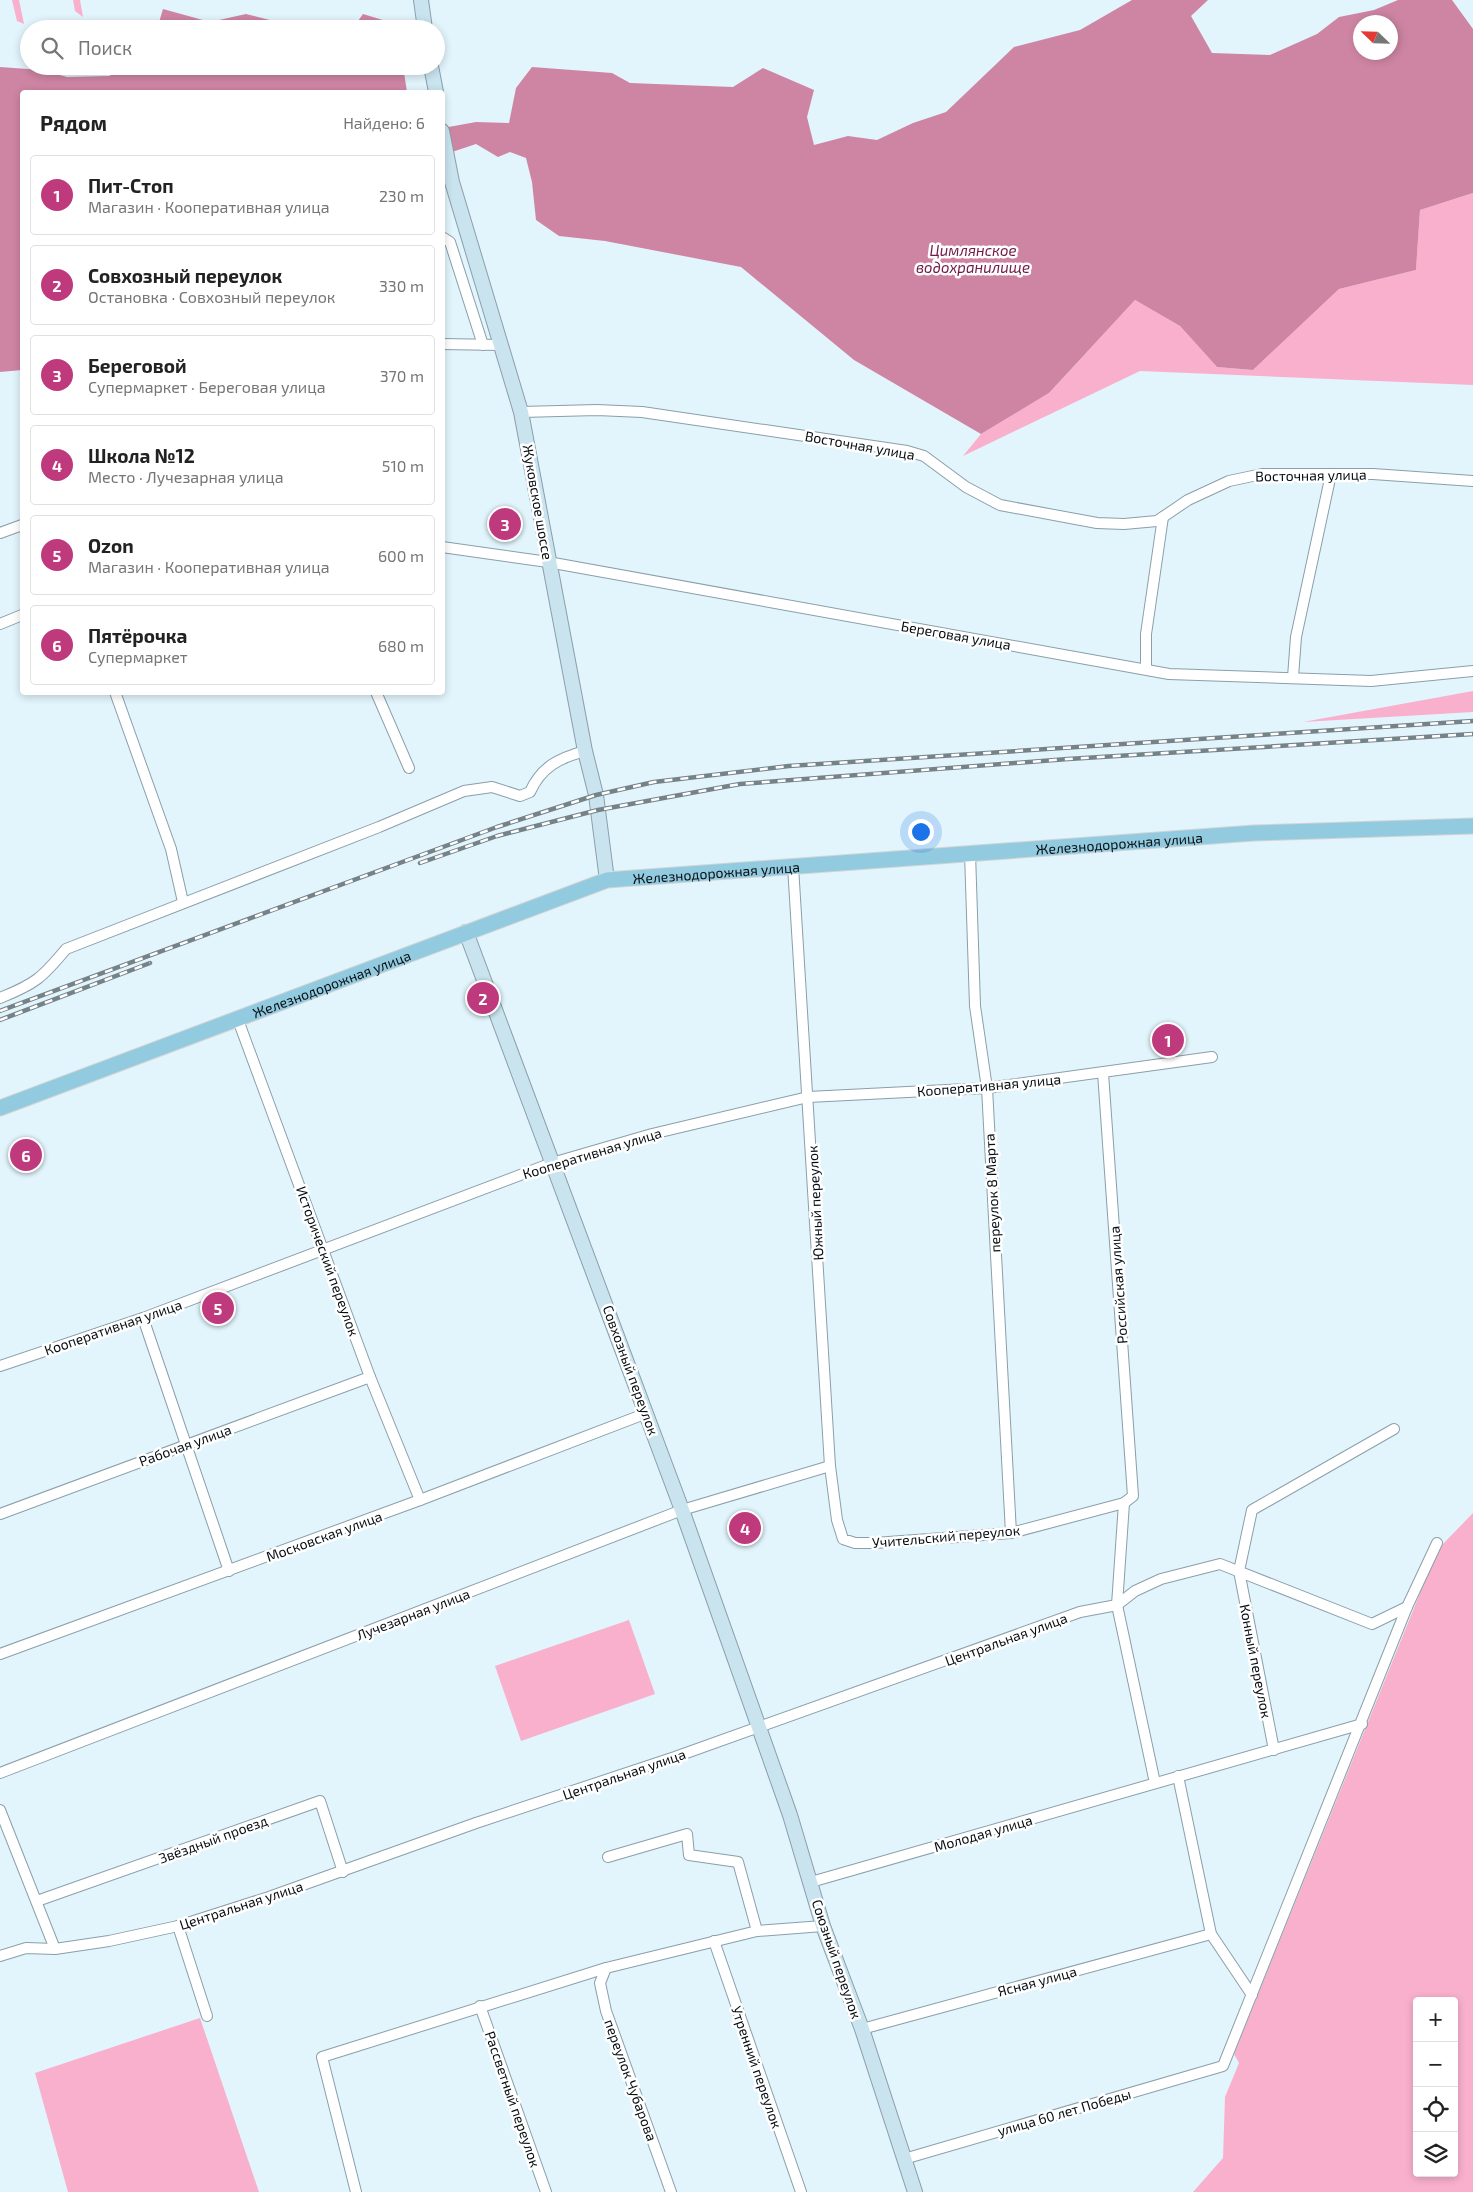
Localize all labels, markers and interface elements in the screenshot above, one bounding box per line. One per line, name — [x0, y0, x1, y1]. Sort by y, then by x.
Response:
north arrow — [1353, 15, 1398, 60]
search box — [20, 20, 445, 75]
icon: search — [38, 34, 66, 62]
text: Поиск — [78, 36, 132, 59]
text: Рядом — [40, 110, 107, 135]
text: Найдено: 6 — [343, 113, 425, 132]
text: Пит-Стоп — [88, 174, 174, 197]
text: 1 — [54, 186, 60, 205]
text: 230 m — [379, 186, 424, 205]
text: Магазин · Кооперативная улица — [88, 197, 330, 216]
water label: Цимлянское водохранилище — [916, 241, 1030, 276]
text: Совхозный переулок — [88, 264, 282, 287]
text: 2 — [52, 276, 62, 295]
text: 330 m — [379, 276, 424, 295]
text: Остановка · Совхозный переулок — [88, 287, 335, 306]
text: Береговой — [88, 354, 187, 377]
text: 3 — [52, 366, 62, 385]
text: 370 m — [380, 366, 424, 385]
text: Супермаркет · Береговая улица — [88, 377, 326, 396]
street label: Восточная улица — [804, 427, 916, 463]
street label: Жуковское шоссе — [520, 443, 556, 561]
text: Школа №12 — [88, 444, 195, 467]
text: 4 — [52, 456, 62, 475]
text: 510 m — [382, 456, 424, 475]
street label: Восточная улица — [1255, 466, 1367, 484]
text: Место · Лучезарная улица — [88, 467, 284, 486]
pin: 3 — [489, 505, 521, 543]
text: Ozon — [88, 534, 134, 557]
text: 5 — [53, 546, 61, 565]
text: 600 m — [378, 546, 424, 565]
text: Магазин · Кооперативная улица — [88, 557, 330, 576]
street label: Береговая улица — [900, 617, 1012, 653]
text: Пятёрочка — [88, 624, 187, 647]
text: 6 — [52, 636, 62, 655]
text: 680 m — [378, 636, 424, 655]
text: Супермаркет — [88, 647, 187, 666]
your location — [908, 819, 934, 845]
street label: Железнодорожная улица — [1035, 828, 1203, 857]
street label: Железнодорожная улица — [632, 858, 801, 887]
street label: Железнодорожная улица — [250, 946, 413, 1021]
pin: 2 — [467, 979, 499, 1017]
pin: 1 — [1152, 1021, 1184, 1059]
street label: Кооперативная улица — [916, 1070, 1062, 1100]
street label: Кооперативная улица — [521, 1124, 663, 1182]
street label: переулок 8 Марта — [980, 1133, 1004, 1253]
pin: 6 — [10, 1136, 42, 1174]
street label: Южный переулок — [803, 1145, 827, 1261]
street label: Исторический переулок — [293, 1184, 363, 1339]
street label: Российская улица — [1105, 1225, 1131, 1345]
pin: 5 — [202, 1289, 234, 1327]
street label: Кооперативная улица — [42, 1295, 184, 1359]
street label: Совхозный переулок — [600, 1303, 663, 1438]
street label: Рабочая улица — [137, 1420, 233, 1470]
street label: Московская улица — [264, 1507, 384, 1565]
pin: 4 — [729, 1509, 761, 1547]
street label: Учительский переулок — [871, 1521, 1021, 1551]
street label: Лучезарная улица — [354, 1585, 472, 1643]
street label: Конный переулок — [1237, 1603, 1275, 1720]
street label: Центральная улица — [943, 1609, 1069, 1669]
street label: Центральная улица — [560, 1745, 688, 1803]
street label: Звёздный проезд — [156, 1811, 270, 1867]
street label: Молодая улица — [932, 1811, 1034, 1855]
street label: Центральная улица — [177, 1877, 305, 1933]
street label: Союзный переулок — [809, 1897, 866, 2021]
street label: Ясная улица — [996, 1962, 1078, 2000]
map controls — [1413, 1997, 1458, 2177]
button: + — [1413, 1997, 1458, 2042]
street label: Утренний переулок — [728, 2004, 786, 2131]
street label: переулок Чубарова — [601, 2017, 661, 2143]
street label: Рассветный переулок — [482, 2029, 544, 2170]
button: − — [1413, 2042, 1458, 2087]
street label: улица 60 лет Победы — [995, 2085, 1133, 2139]
button: locate — [1413, 2087, 1458, 2132]
button: layers — [1413, 2132, 1458, 2177]

